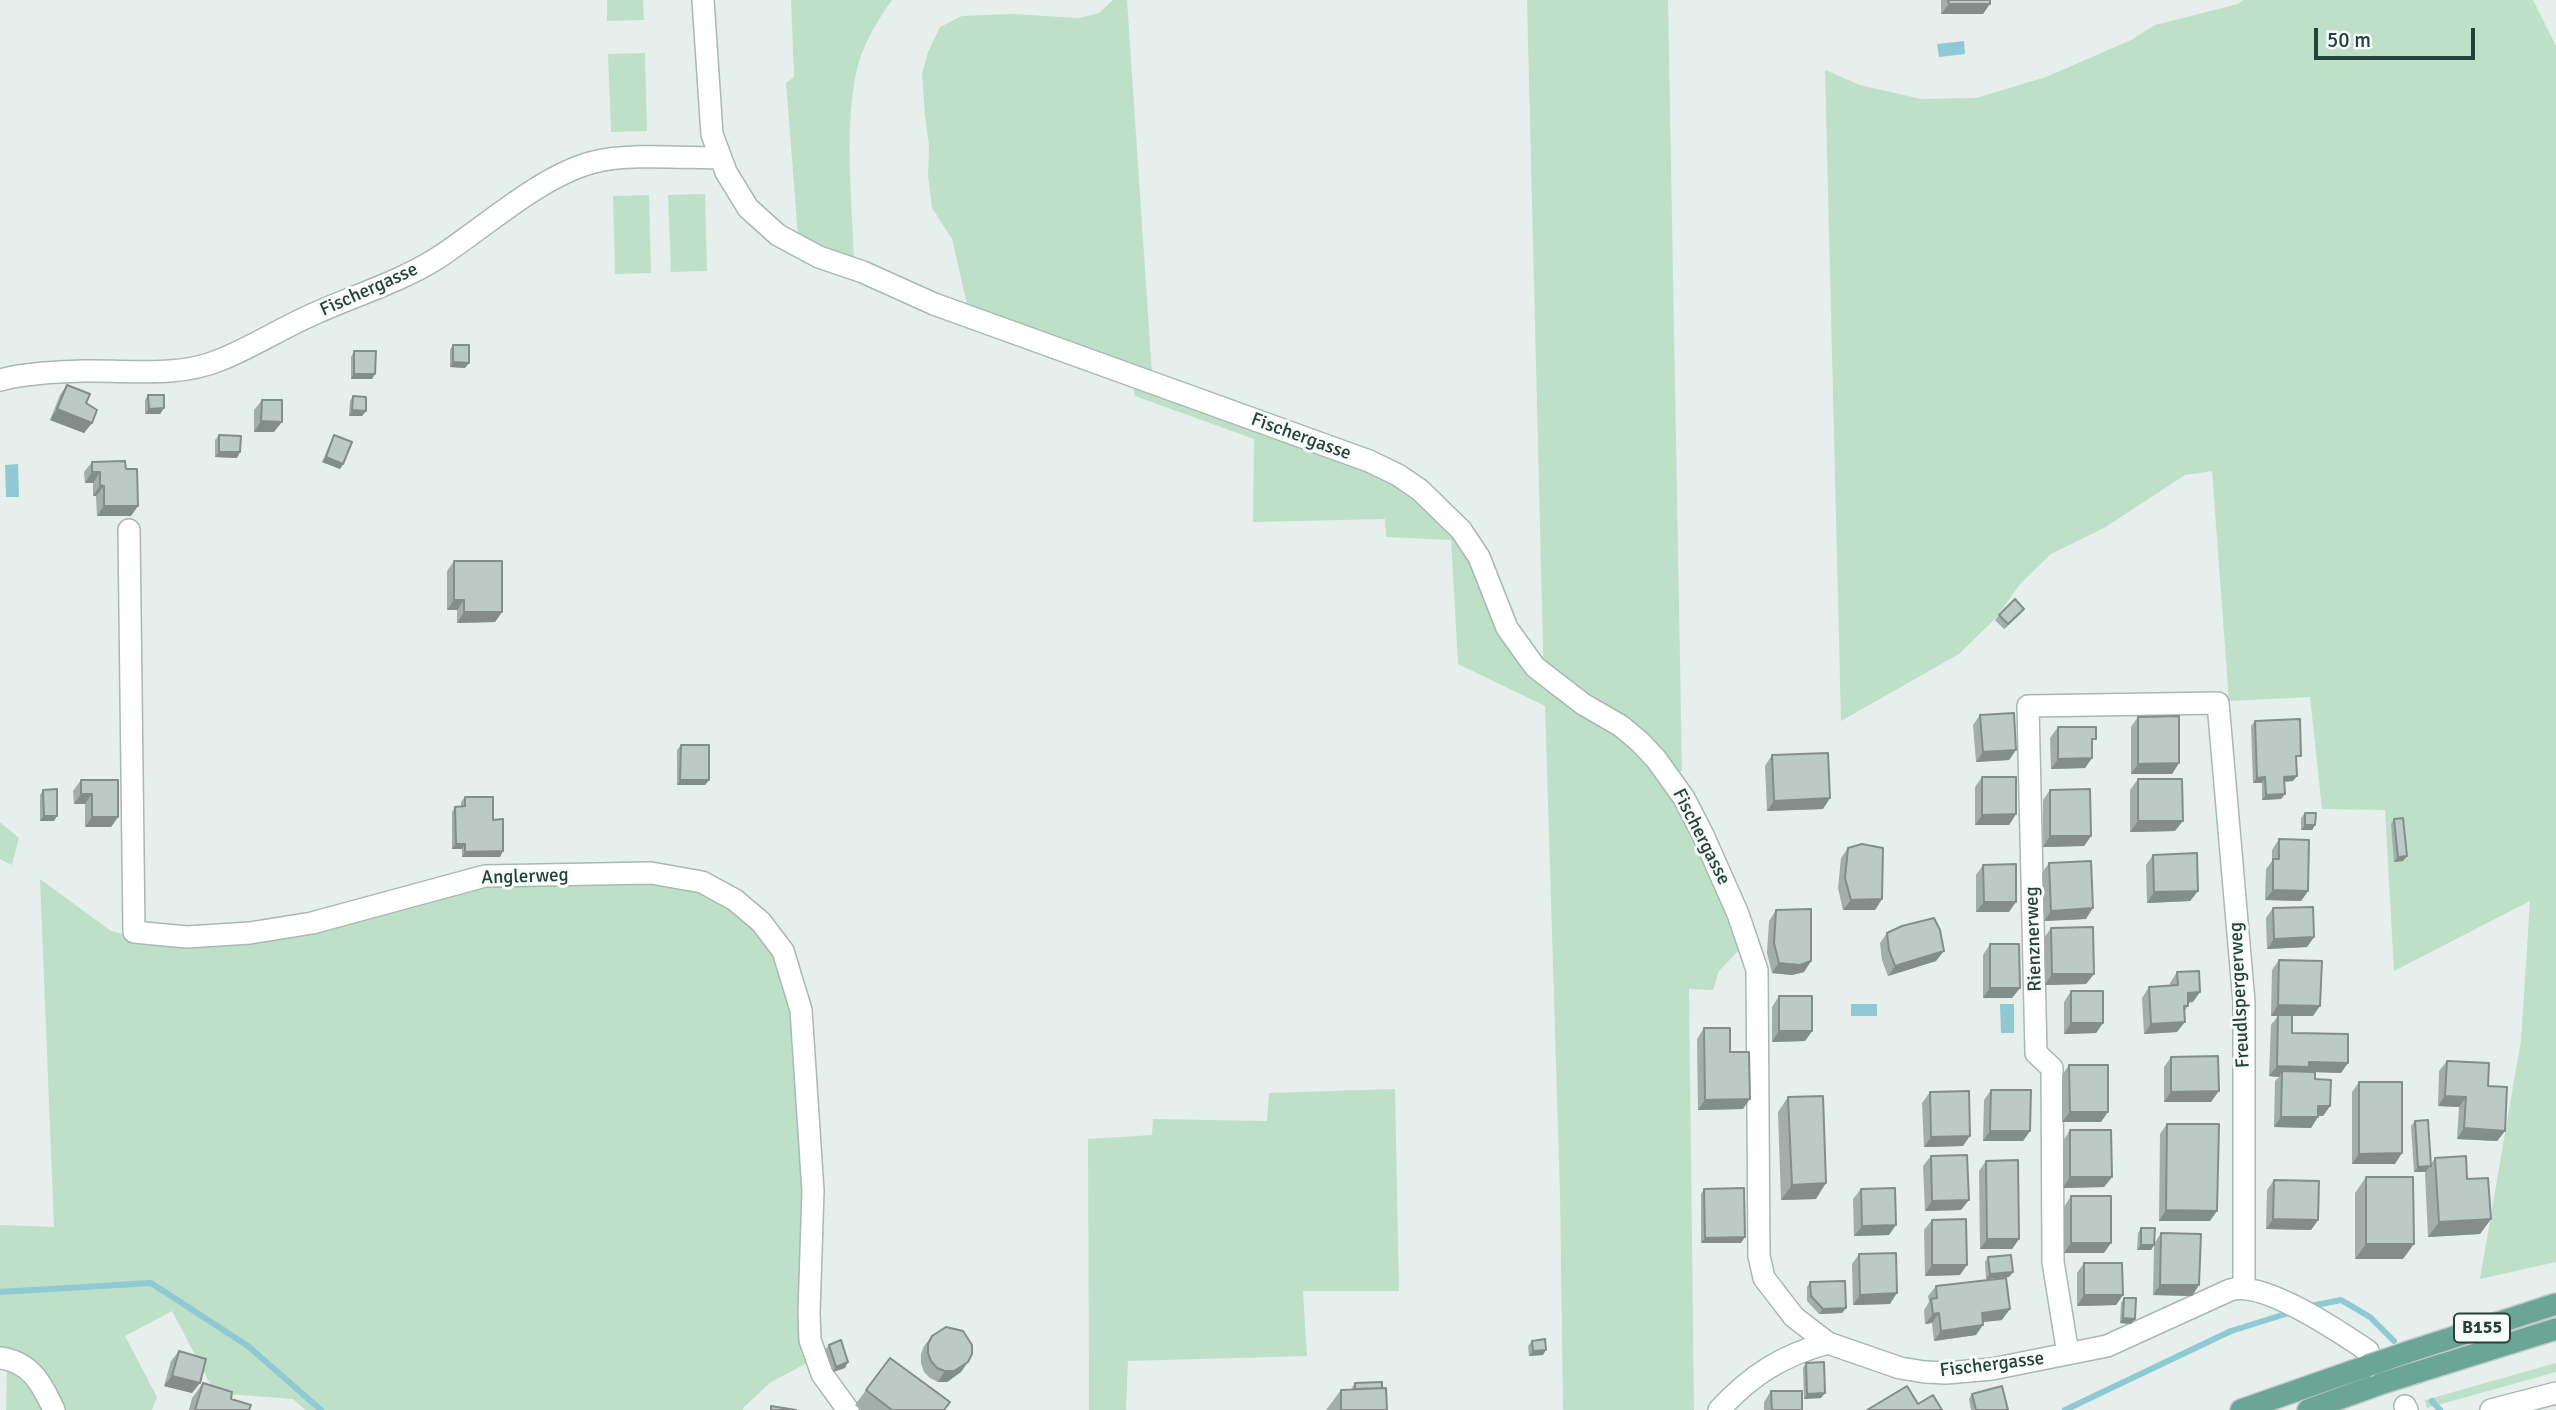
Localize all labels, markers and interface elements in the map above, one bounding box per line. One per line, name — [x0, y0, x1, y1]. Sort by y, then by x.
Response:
scale bar — [2318, 14, 2479, 58]
text: 50 m — [2327, 27, 2371, 53]
street label: Fischergasse — [316, 258, 422, 322]
street label: Fischergasse — [1248, 408, 1354, 466]
street label: Fischergasse — [1667, 785, 1735, 889]
street label: Anglerweg — [481, 864, 569, 890]
street label: Rienznerweg — [2021, 886, 2047, 992]
street label: Freudlspergerweg — [2225, 921, 2255, 1069]
road number: B155 — [2454, 1314, 2510, 1343]
street label: Fischergasse — [1939, 1347, 2045, 1383]

